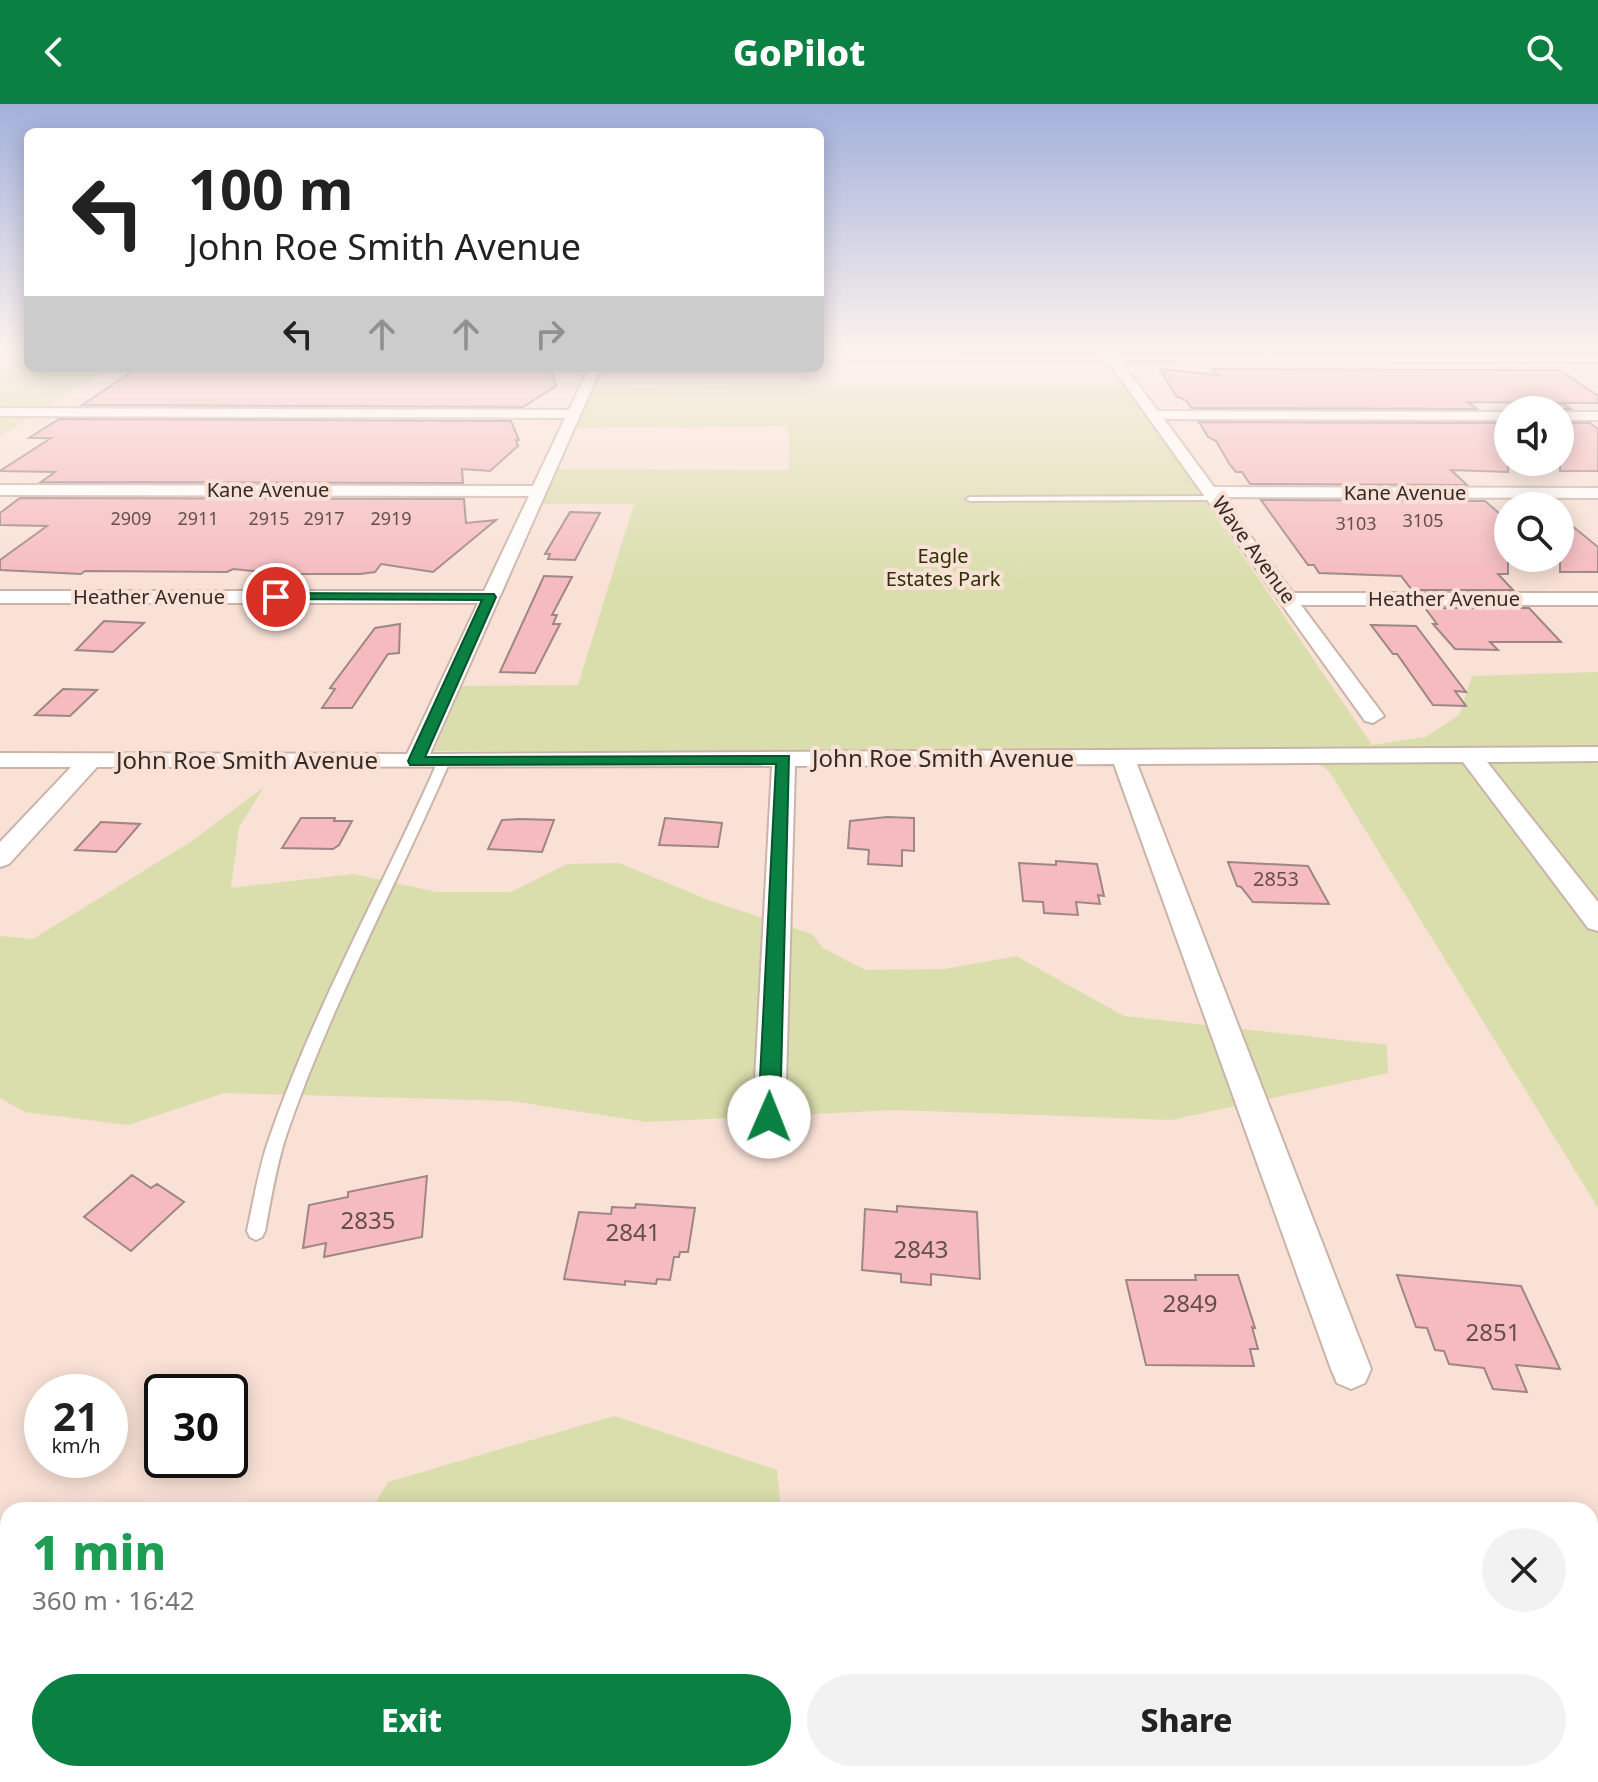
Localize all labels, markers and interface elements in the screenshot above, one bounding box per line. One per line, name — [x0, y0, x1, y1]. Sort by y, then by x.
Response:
text: GoPilot — [733, 28, 865, 77]
icon: back — [32, 30, 76, 74]
icon: search — [1522, 30, 1566, 74]
text: 100 m — [188, 150, 353, 226]
icon: left — [56, 160, 160, 264]
text: John Roe Smith Avenue — [188, 222, 581, 271]
icon: left — [276, 312, 320, 356]
icon: ahead — [360, 312, 404, 356]
icon: ahead — [444, 312, 488, 356]
icon: right — [528, 312, 572, 356]
map controls — [1494, 396, 1574, 572]
button: sound — [1494, 396, 1574, 476]
street label: Kane Avenue — [207, 476, 329, 503]
street label: Kane Avenue — [1344, 479, 1466, 506]
street label: Wave Avenue — [1206, 491, 1302, 609]
button: search — [1494, 492, 1574, 572]
house number: 2909 — [110, 506, 152, 530]
house number: 2911 — [177, 506, 219, 530]
house number: 2915 — [248, 506, 290, 530]
house number: 2917 — [303, 506, 345, 530]
house number: 2919 — [370, 506, 412, 530]
house number: 3105 — [1402, 508, 1444, 532]
house number: 3103 — [1335, 511, 1377, 535]
park label: Eagle Estates Park — [886, 542, 1001, 592]
pin — [242, 563, 310, 631]
icon: arrive — [254, 575, 298, 619]
street label: Heather Avenue — [73, 583, 225, 610]
street label: Heather Avenue — [1368, 585, 1520, 612]
street label: John Roe Smith Avenue — [810, 741, 1074, 774]
street label: John Roe Smith Avenue — [114, 743, 378, 776]
house number: 2853 — [1253, 865, 1299, 892]
position arrow — [727, 1075, 811, 1159]
house number: 2835 — [341, 1203, 395, 1236]
house number: 2841 — [606, 1215, 660, 1248]
house number: 2843 — [894, 1232, 948, 1265]
house number: 2849 — [1163, 1286, 1217, 1319]
house number: 2851 — [1466, 1315, 1520, 1348]
speed limit sign: 30 — [144, 1374, 248, 1478]
text: 21 — [53, 1388, 99, 1443]
text: km/h — [51, 1432, 101, 1459]
text: 1 min — [32, 1519, 166, 1584]
button: close — [1482, 1528, 1566, 1612]
text: 360 m · 16:42 — [32, 1582, 195, 1618]
button: Exit — [32, 1674, 791, 1766]
button: Share — [807, 1674, 1566, 1766]

